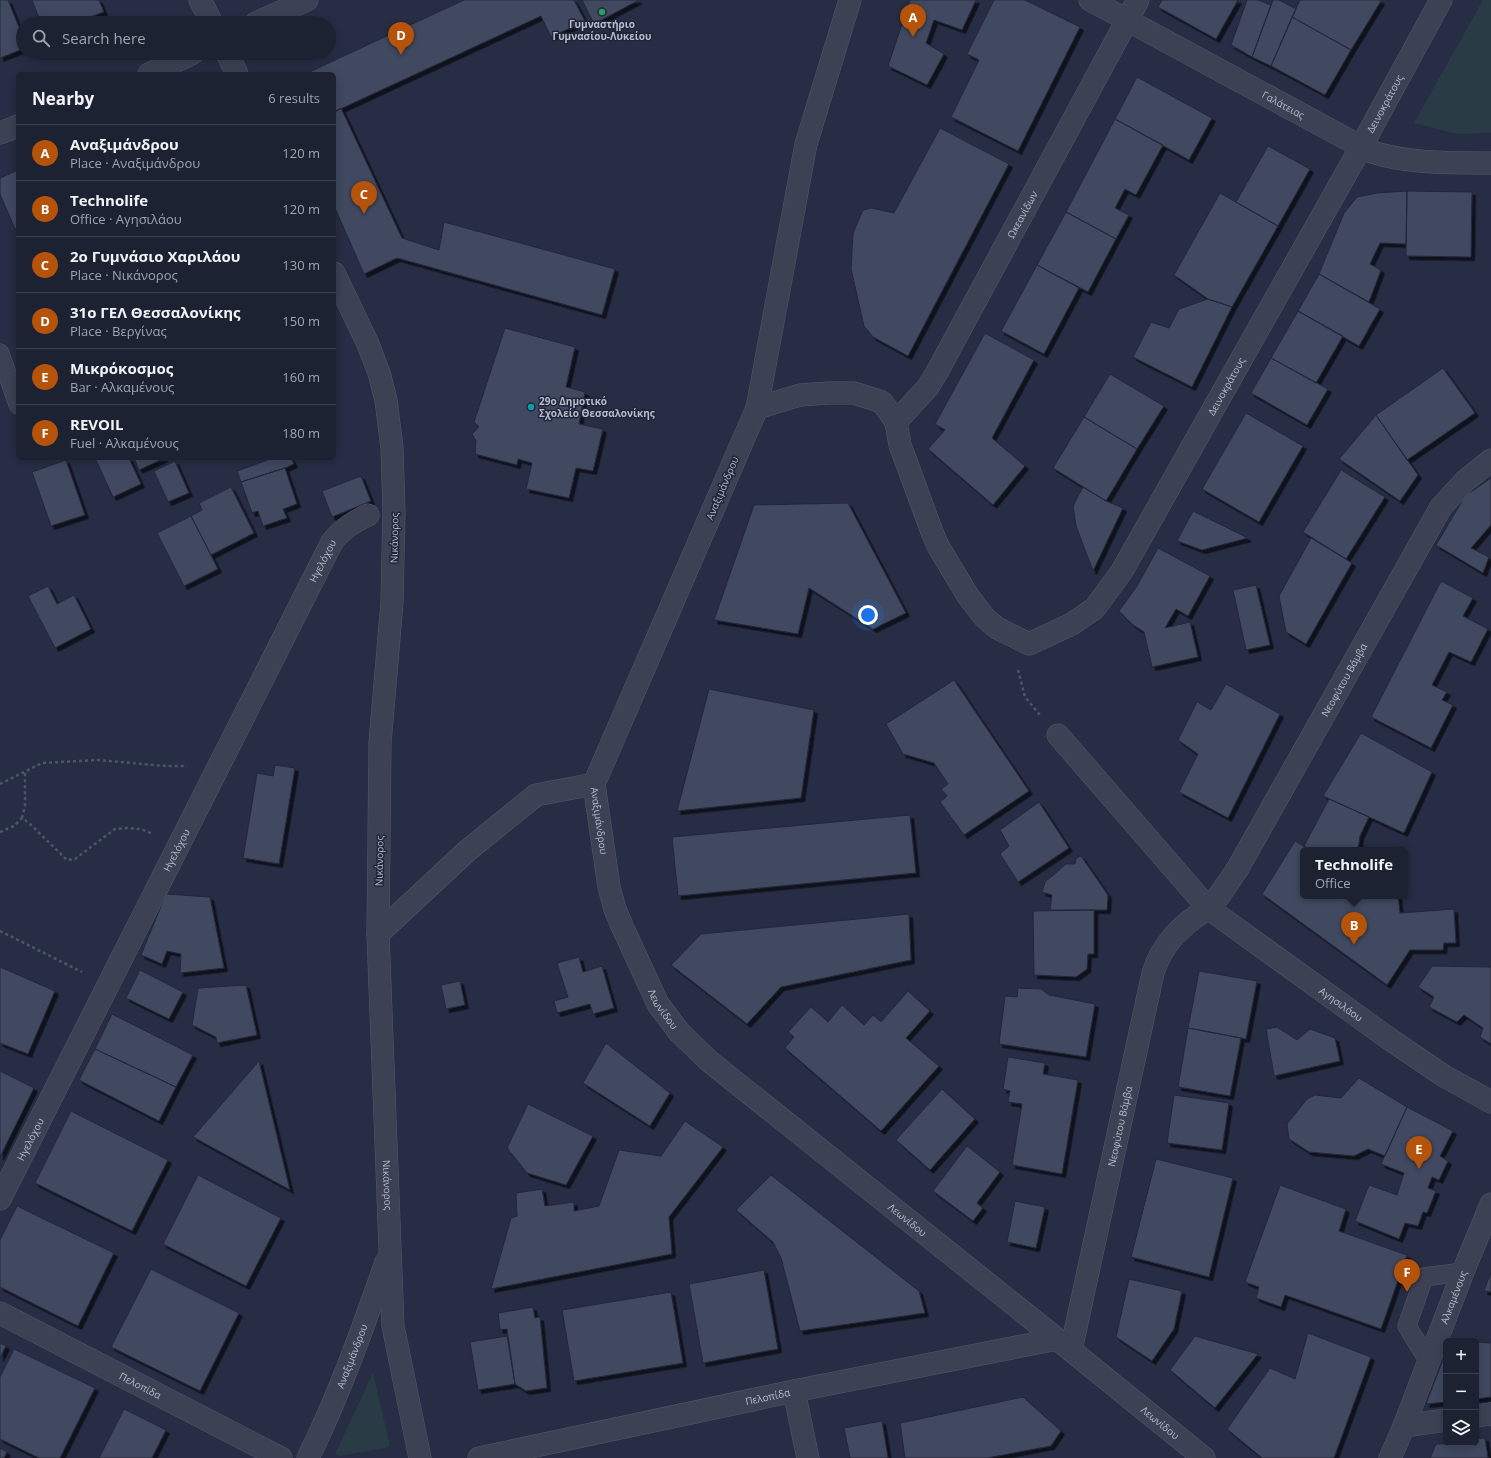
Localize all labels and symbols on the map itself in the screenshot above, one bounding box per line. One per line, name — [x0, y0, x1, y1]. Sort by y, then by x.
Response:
pin: A — [900, 4, 926, 37]
marker: Γυμναστήριο Γυμνασίου-Λυκείου — [597, 7, 607, 17]
place label: Γυμναστήριο Γυμνασίου-Λυκείου — [553, 17, 651, 43]
pin: D — [388, 22, 414, 55]
street label: Δεινοκράτους — [1363, 72, 1406, 135]
street label: Γαλάτειας — [1260, 87, 1307, 122]
pin: C — [351, 181, 377, 214]
street label: Ωκεανίδων — [1004, 188, 1041, 241]
street label: Δεινοκράτους — [1204, 355, 1248, 418]
place label: 29ο Δημοτικό Σχολείο Θεσσαλονίκης — [539, 394, 655, 420]
marker: 29ο Δημοτικό Σχολείο Θεσσαλονίκης — [526, 402, 536, 412]
street label: Αναξιμάνδρου — [702, 454, 742, 522]
street label: Νικάνορος — [387, 512, 401, 563]
street label: Ηγελόχου — [306, 537, 339, 585]
your location — [858, 605, 878, 625]
street label: Νεοφύτου Βάμβα — [1318, 641, 1370, 719]
street label: Αναξιμάνδρου — [588, 786, 611, 855]
street label: Ηγελόχου — [160, 826, 193, 874]
street label: Νικάνορος — [372, 835, 386, 886]
pin: B — [1341, 912, 1367, 945]
street label: Αγησιλάου — [1316, 984, 1366, 1025]
street label: Λεωνίδου — [645, 987, 681, 1032]
street label: Νεοφύτου Βάμβα — [1104, 1085, 1135, 1168]
street label: Ηγελόχου — [14, 1115, 47, 1163]
pin: E — [1406, 1136, 1432, 1169]
street label: Νικάνορος — [380, 1160, 396, 1211]
street label: Λεωνίδου — [885, 1200, 930, 1239]
pin: F — [1394, 1259, 1420, 1292]
street label: Αλκαμένους — [1437, 1268, 1470, 1326]
street label: Αναξιμάνδρου — [333, 1322, 370, 1390]
street label: Πελοπίδα — [117, 1369, 164, 1402]
street label: Πελοπίδα — [744, 1385, 791, 1408]
street label: Λεωνίδου — [1138, 1403, 1182, 1442]

